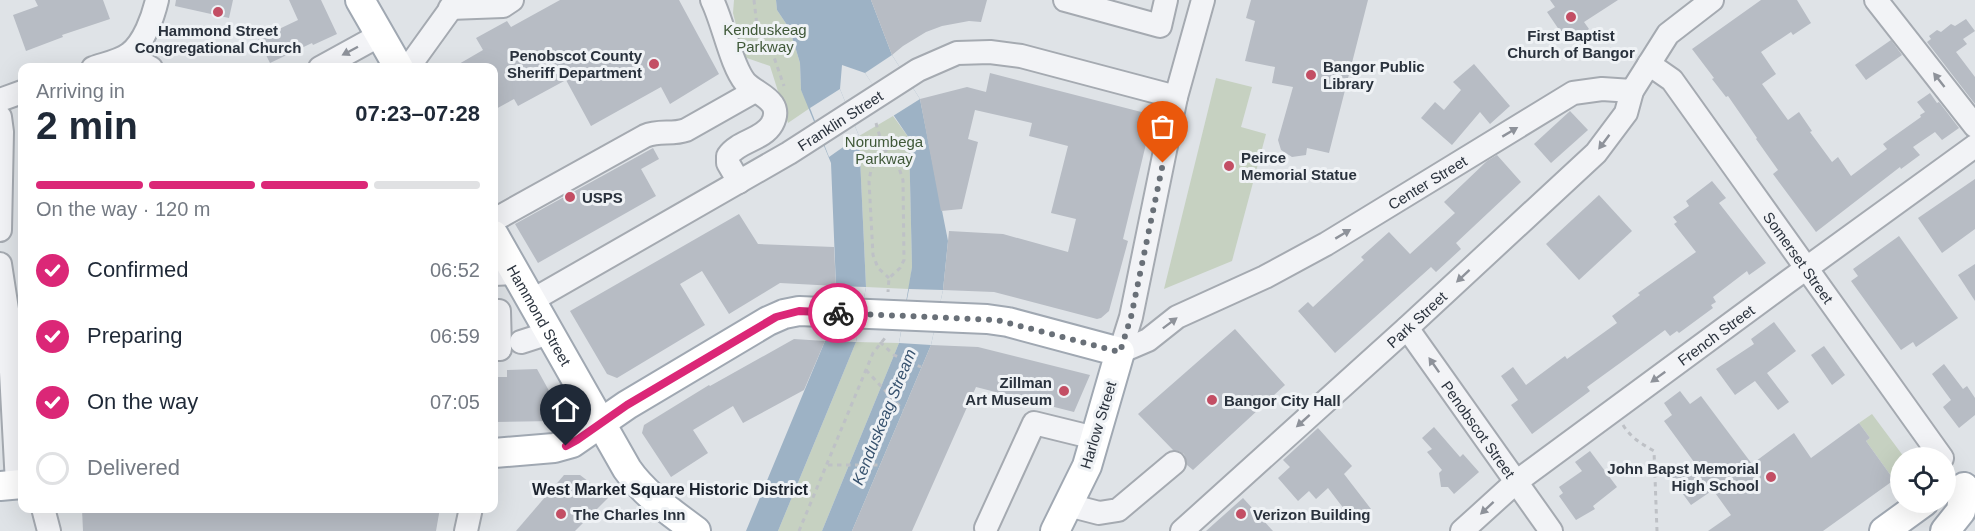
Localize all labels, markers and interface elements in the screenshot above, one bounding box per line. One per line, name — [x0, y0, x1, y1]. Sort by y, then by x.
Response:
marker: Hammond Street Congregational Church — [211, 5, 225, 19]
marker: First Baptist Church of Bangor — [1564, 10, 1578, 24]
park label: Kenduskeag Parkway — [723, 21, 807, 55]
place label: Hammond Street Congregational Church — [135, 22, 301, 56]
place label: First Baptist Church of Bangor — [1507, 27, 1635, 61]
one-way arrow — [341, 46, 358, 56]
place label: Penobscot County Sheriff Department — [507, 47, 643, 81]
marker: Penobscot County Sheriff Department — [647, 57, 661, 71]
place label: Bangor Public Library — [1323, 58, 1425, 92]
marker: Bangor Public Library — [1304, 68, 1318, 82]
one-way arrow — [1933, 72, 1945, 87]
text: Arriving in — [36, 80, 125, 102]
street label: Franklin Street — [794, 86, 886, 154]
text: 07:23–07:28 — [355, 101, 480, 126]
pin — [1137, 101, 1188, 163]
text: 2 min — [36, 104, 138, 147]
icon: bag — [1146, 110, 1179, 143]
one-way arrow — [1502, 126, 1518, 137]
park label: Norumbega Parkway — [845, 133, 924, 167]
one-way arrow — [1599, 134, 1611, 149]
place label: Peirce Memorial Statue — [1241, 149, 1357, 183]
street label: Center Street — [1385, 151, 1470, 213]
marker: Peirce Memorial Statue — [1222, 159, 1236, 173]
place label: USPS — [582, 189, 623, 206]
marker: USPS — [563, 190, 577, 204]
text: On the way · 120 m — [36, 198, 211, 220]
street label: Somerset Street — [1760, 208, 1838, 307]
one-way arrow — [1335, 228, 1352, 239]
icon: check — [36, 254, 69, 287]
text: Confirmed — [87, 257, 188, 282]
text: 06:52 — [430, 259, 480, 281]
street label: Hammond Street — [504, 261, 575, 369]
one-way arrow — [1456, 268, 1470, 282]
courier — [808, 283, 868, 343]
street label: Park Street — [1383, 287, 1450, 351]
icon: bike — [822, 297, 855, 330]
street label: French Street — [1674, 301, 1758, 369]
one-way arrow — [1163, 317, 1178, 329]
icon: check — [36, 320, 69, 353]
text: Preparing — [87, 323, 182, 348]
text: 06:59 — [430, 325, 480, 347]
water label: Kenduskeag Stream — [849, 347, 919, 487]
one-way arrow — [1428, 358, 1440, 374]
one-way arrow — [1650, 371, 1666, 383]
place label: Zillman Art Museum — [965, 374, 1052, 408]
street label: Penobscot Street — [1439, 377, 1519, 482]
street label: Harlow Street — [1077, 378, 1120, 471]
pin — [540, 384, 591, 446]
marker: Zillman Art Museum — [1057, 384, 1071, 398]
icon: check — [36, 386, 69, 419]
text: On the way — [87, 389, 198, 414]
text: 07:05 — [430, 391, 480, 413]
place label: Bangor City Hall — [1224, 392, 1341, 409]
icon: home — [549, 393, 582, 426]
marker: Bangor City Hall — [1205, 393, 1219, 407]
one-way arrow — [1296, 414, 1311, 428]
map controls — [1890, 447, 1956, 513]
button: locate — [1890, 447, 1956, 513]
text: Delivered — [87, 455, 180, 480]
place label: John Bapst Memorial High School — [1607, 460, 1759, 494]
marker: John Bapst Memorial High School — [1764, 470, 1778, 484]
district label: West Market Square Historic District — [532, 481, 809, 498]
one-way arrow — [1480, 501, 1494, 515]
place label: The Charles Inn — [573, 506, 686, 523]
place label: Verizon Building — [1253, 506, 1371, 523]
marker: The Charles Inn — [554, 507, 568, 521]
marker: Verizon Building — [1234, 507, 1248, 521]

